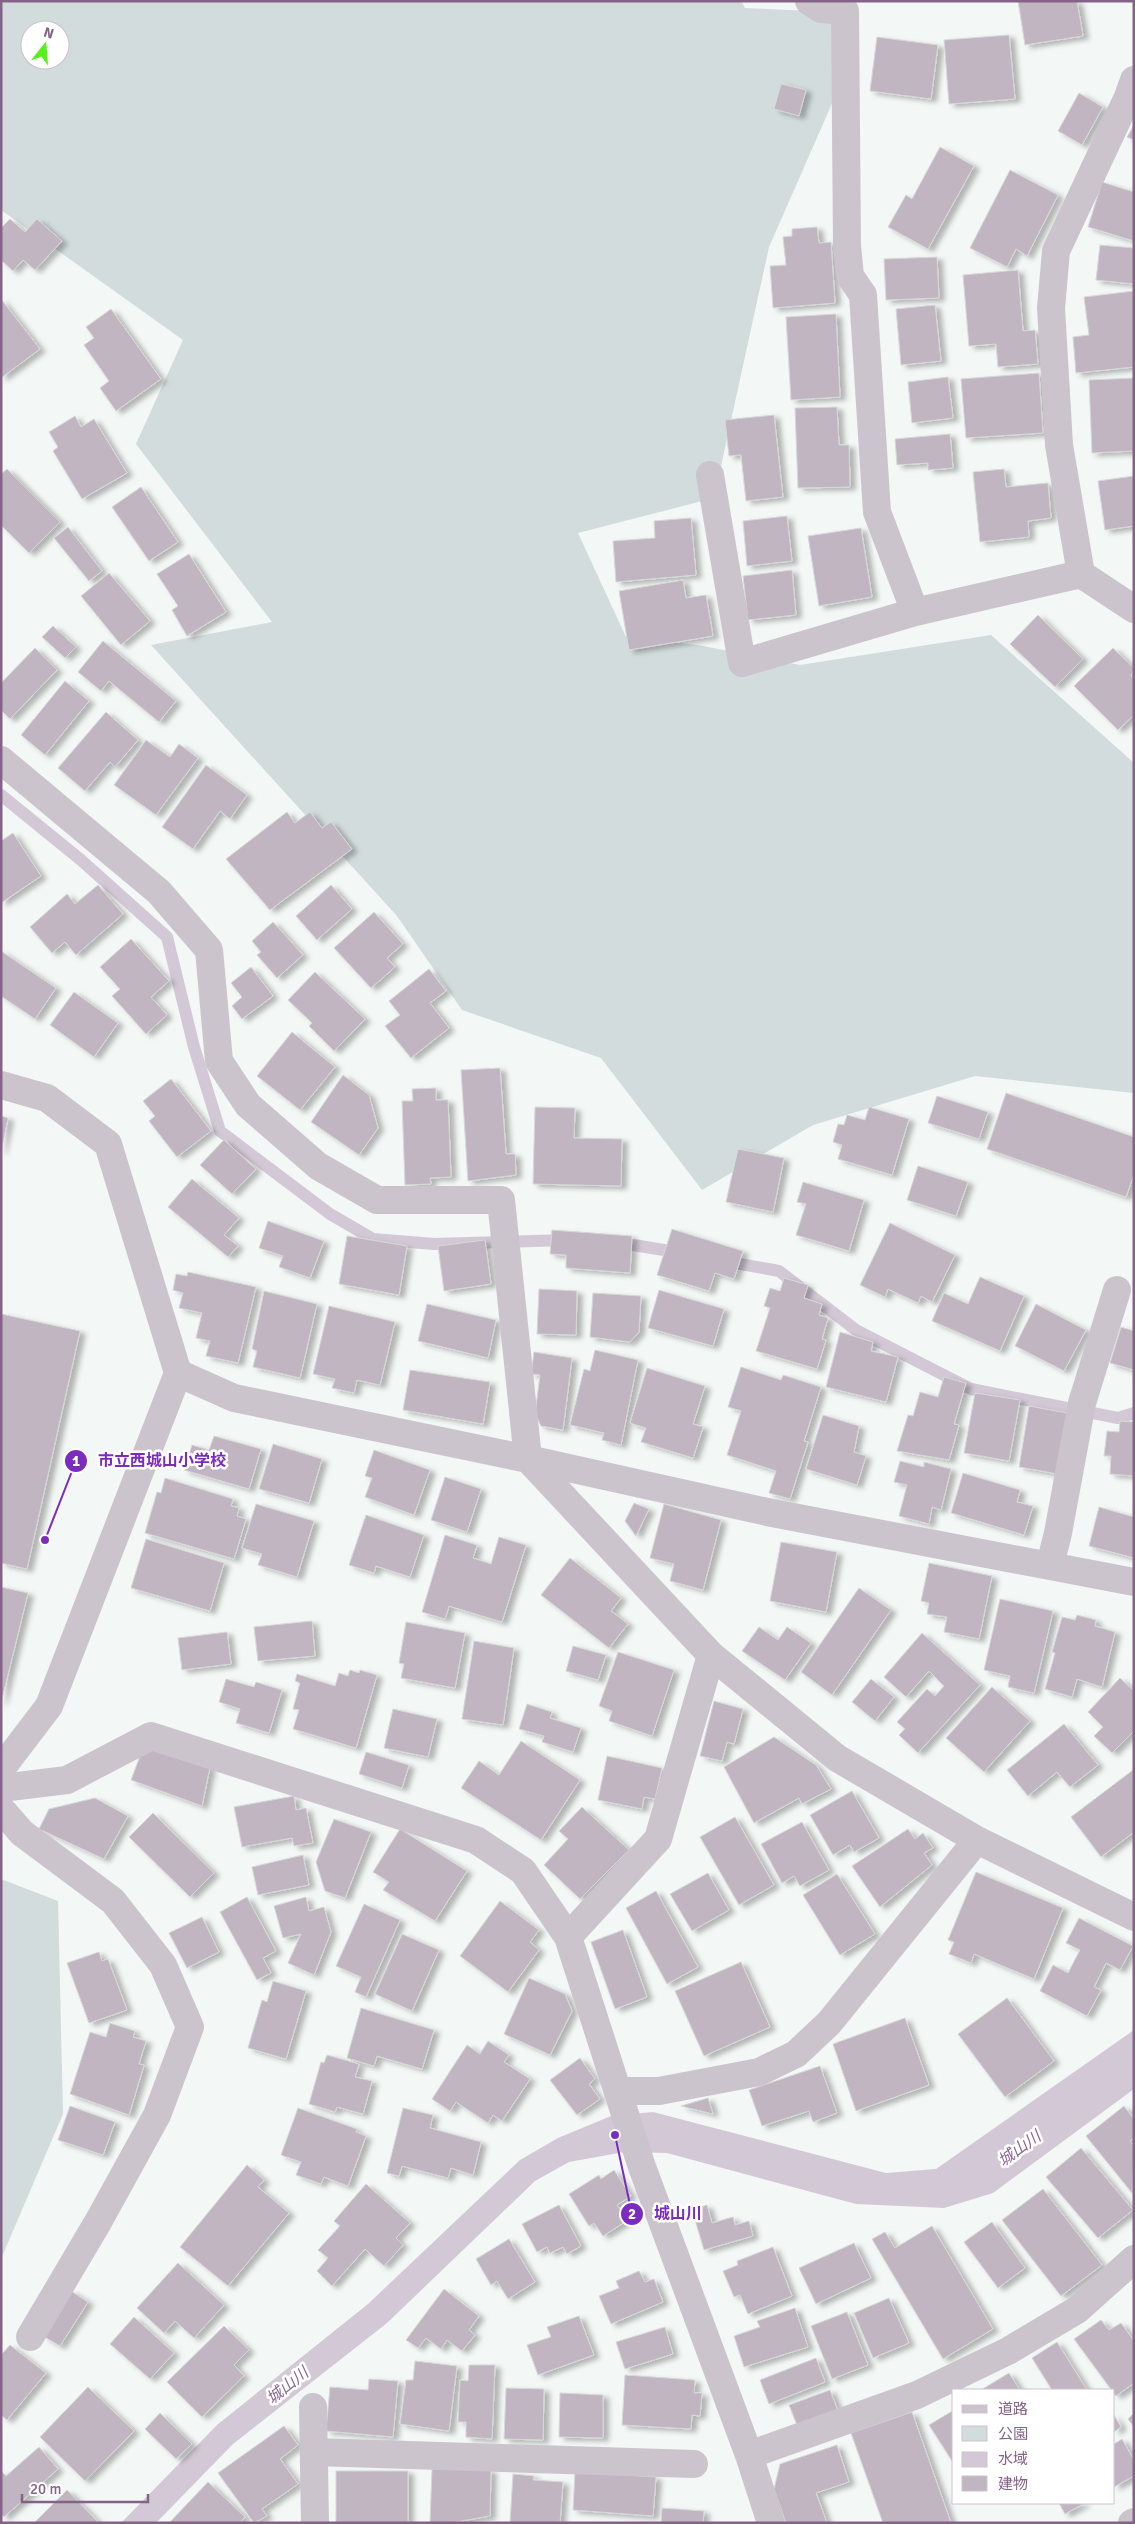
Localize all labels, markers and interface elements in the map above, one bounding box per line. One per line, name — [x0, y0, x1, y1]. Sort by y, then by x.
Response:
north arrow — [20, 20, 70, 70]
text: N — [42, 23, 56, 43]
callout: 市立西城山小学校 — [63, 1445, 236, 1476]
text: 市立西城山小学校 — [98, 1451, 226, 1471]
text: 1 — [72, 1452, 80, 1470]
water label: 城山川 — [994, 2125, 1046, 2171]
callout: 城山川 — [619, 2198, 712, 2229]
text: 城山川 — [654, 2204, 702, 2224]
text: 2 — [628, 2205, 636, 2223]
water label: 城山川 — [263, 2362, 314, 2409]
legend — [952, 2389, 1115, 2504]
text: 道路 — [998, 2400, 1028, 2418]
text: 公園 — [998, 2425, 1028, 2443]
text: 水域 — [998, 2450, 1028, 2468]
scale bar — [22, 2472, 149, 2504]
text: 建物 — [998, 2475, 1028, 2493]
text: 20 m — [30, 2480, 61, 2498]

